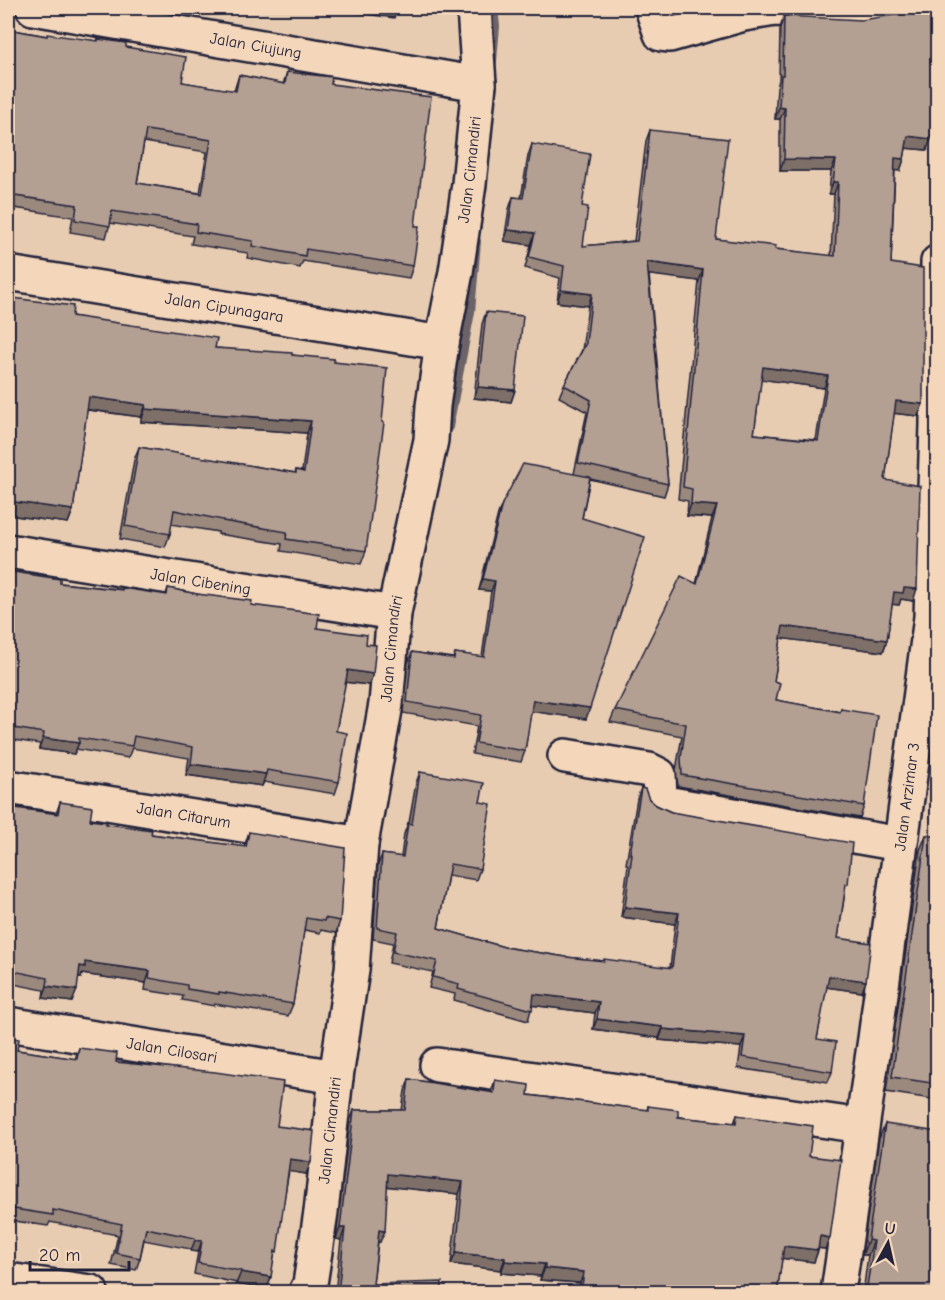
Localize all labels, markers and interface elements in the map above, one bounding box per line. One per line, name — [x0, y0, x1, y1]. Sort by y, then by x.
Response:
street label: Jalan Ciujung — [209, 29, 303, 63]
street label: Jalan Cimandiri — [454, 115, 485, 224]
street label: Jalan Cipunagara — [164, 289, 285, 326]
street label: Jalan Cibening — [149, 565, 252, 599]
street label: Jalan Cimandiri — [377, 593, 407, 703]
street label: Jalan Arzimar 3 — [891, 742, 923, 852]
street label: Jalan Citarum — [135, 799, 232, 832]
street label: Jalan Cilosari — [125, 1034, 219, 1067]
street label: Jalan Cimandiri — [315, 1076, 345, 1185]
north arrow — [858, 1213, 918, 1273]
text: U — [883, 1219, 897, 1239]
scale bar — [30, 1234, 129, 1272]
text: 20 m — [39, 1245, 80, 1266]

